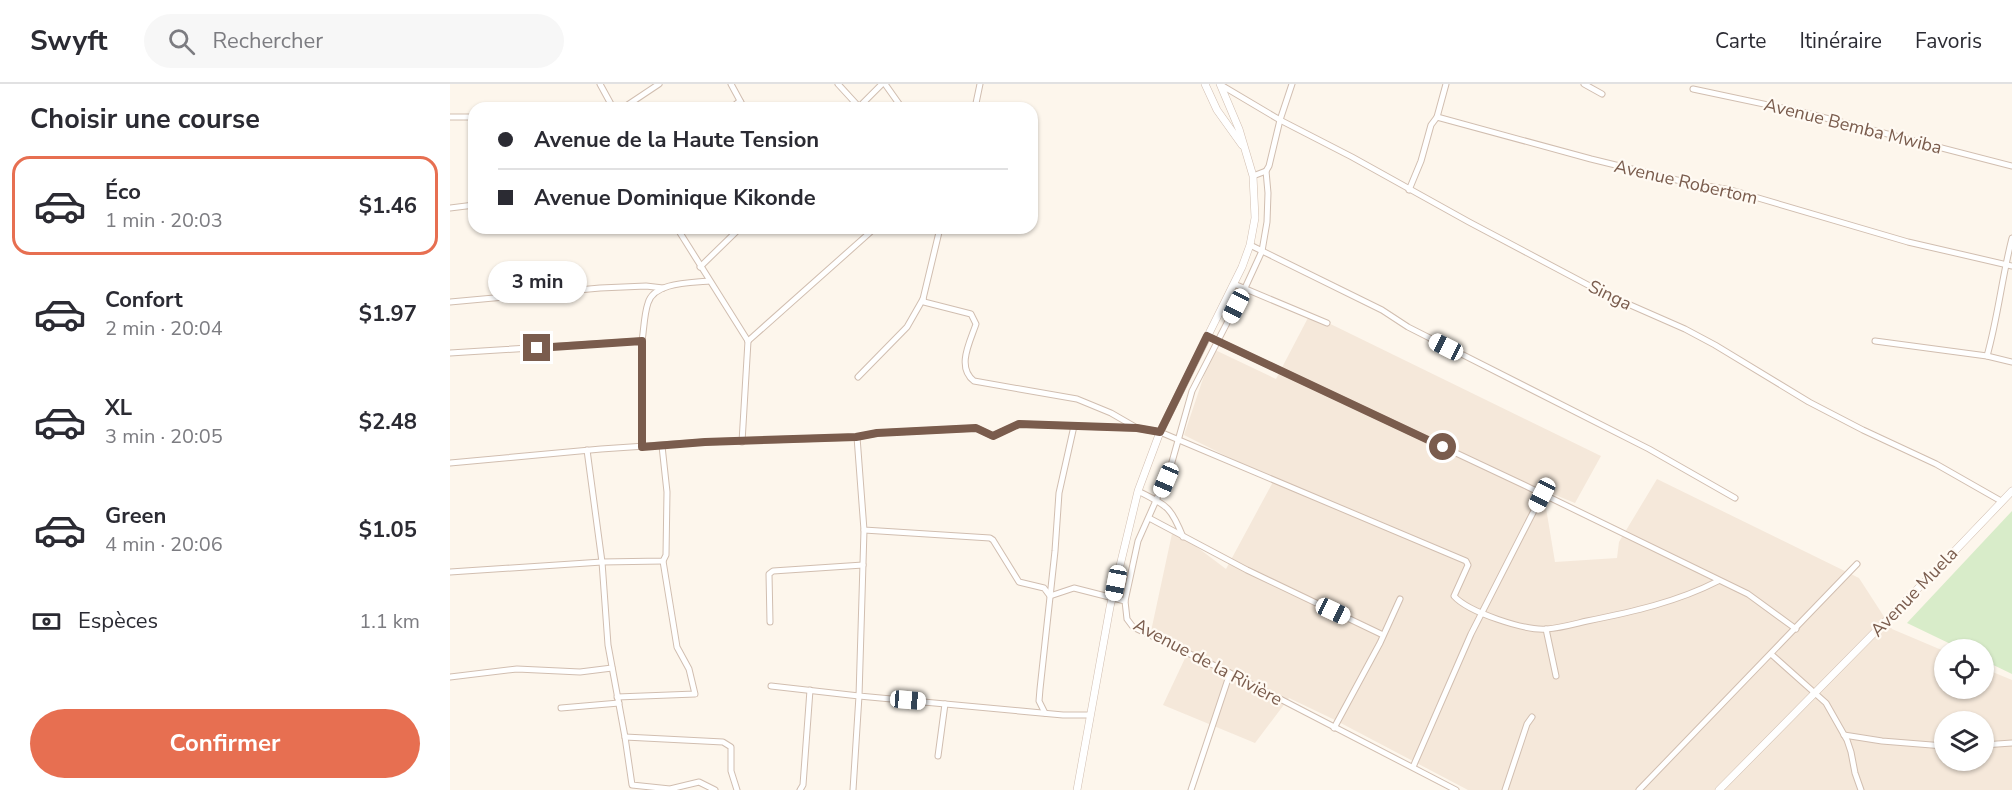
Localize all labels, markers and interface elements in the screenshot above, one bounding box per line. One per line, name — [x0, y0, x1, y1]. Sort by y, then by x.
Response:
search box — [144, 14, 564, 68]
text: Swyft — [30, 22, 108, 60]
icon: search — [165, 25, 198, 58]
text: Rechercher — [213, 26, 323, 56]
text: Carte — [1715, 27, 1766, 55]
text: Itinéraire — [1799, 27, 1882, 55]
text: Favoris — [1915, 27, 1982, 55]
street label: Avenue Bemba Mwiba — [1762, 92, 1944, 160]
text: Choisir une course — [30, 101, 260, 138]
text: Avenue de la Haute Tension — [534, 125, 819, 155]
street label: Avenue Robertom — [1612, 154, 1760, 210]
text: Éco — [105, 177, 141, 207]
icon: car — [33, 179, 87, 233]
text: Avenue Dominique Kikonde — [534, 183, 816, 213]
text: $1.46 — [359, 191, 417, 221]
text: 1 min · 20:03 — [105, 207, 223, 234]
callout: 3 min — [488, 261, 586, 303]
text: 3 min — [512, 268, 563, 295]
street label: Singa — [1584, 274, 1636, 316]
text: Confort — [105, 285, 183, 315]
car — [1220, 286, 1252, 326]
icon: car — [33, 287, 87, 341]
text: $1.97 — [359, 299, 417, 329]
text: 2 min · 20:04 — [105, 315, 223, 342]
car — [1426, 331, 1466, 363]
route end — [523, 334, 550, 361]
text: XL — [105, 393, 132, 423]
icon: car — [33, 395, 87, 449]
text: $2.48 — [359, 407, 417, 437]
text: 3 min · 20:05 — [105, 423, 223, 450]
route start — [1429, 433, 1456, 460]
car — [1151, 460, 1181, 500]
car — [1526, 475, 1558, 515]
text: Green — [105, 501, 166, 531]
icon: car — [33, 503, 87, 557]
text: $1.05 — [359, 515, 417, 545]
text: 4 min · 20:06 — [105, 531, 223, 558]
street label: Avenue Muela — [1865, 542, 1963, 642]
car — [1104, 564, 1128, 602]
car — [1313, 595, 1353, 627]
icon: cash — [30, 605, 63, 638]
text: Espèces — [78, 606, 158, 636]
text: 1.1 km — [359, 608, 420, 635]
street label: Avenue de la Rivière — [1129, 613, 1287, 711]
map controls — [1934, 639, 1994, 771]
button: locate — [1934, 639, 1994, 699]
car — [889, 689, 927, 711]
button: Confirmer — [30, 709, 420, 778]
button: layers — [1934, 711, 1994, 771]

